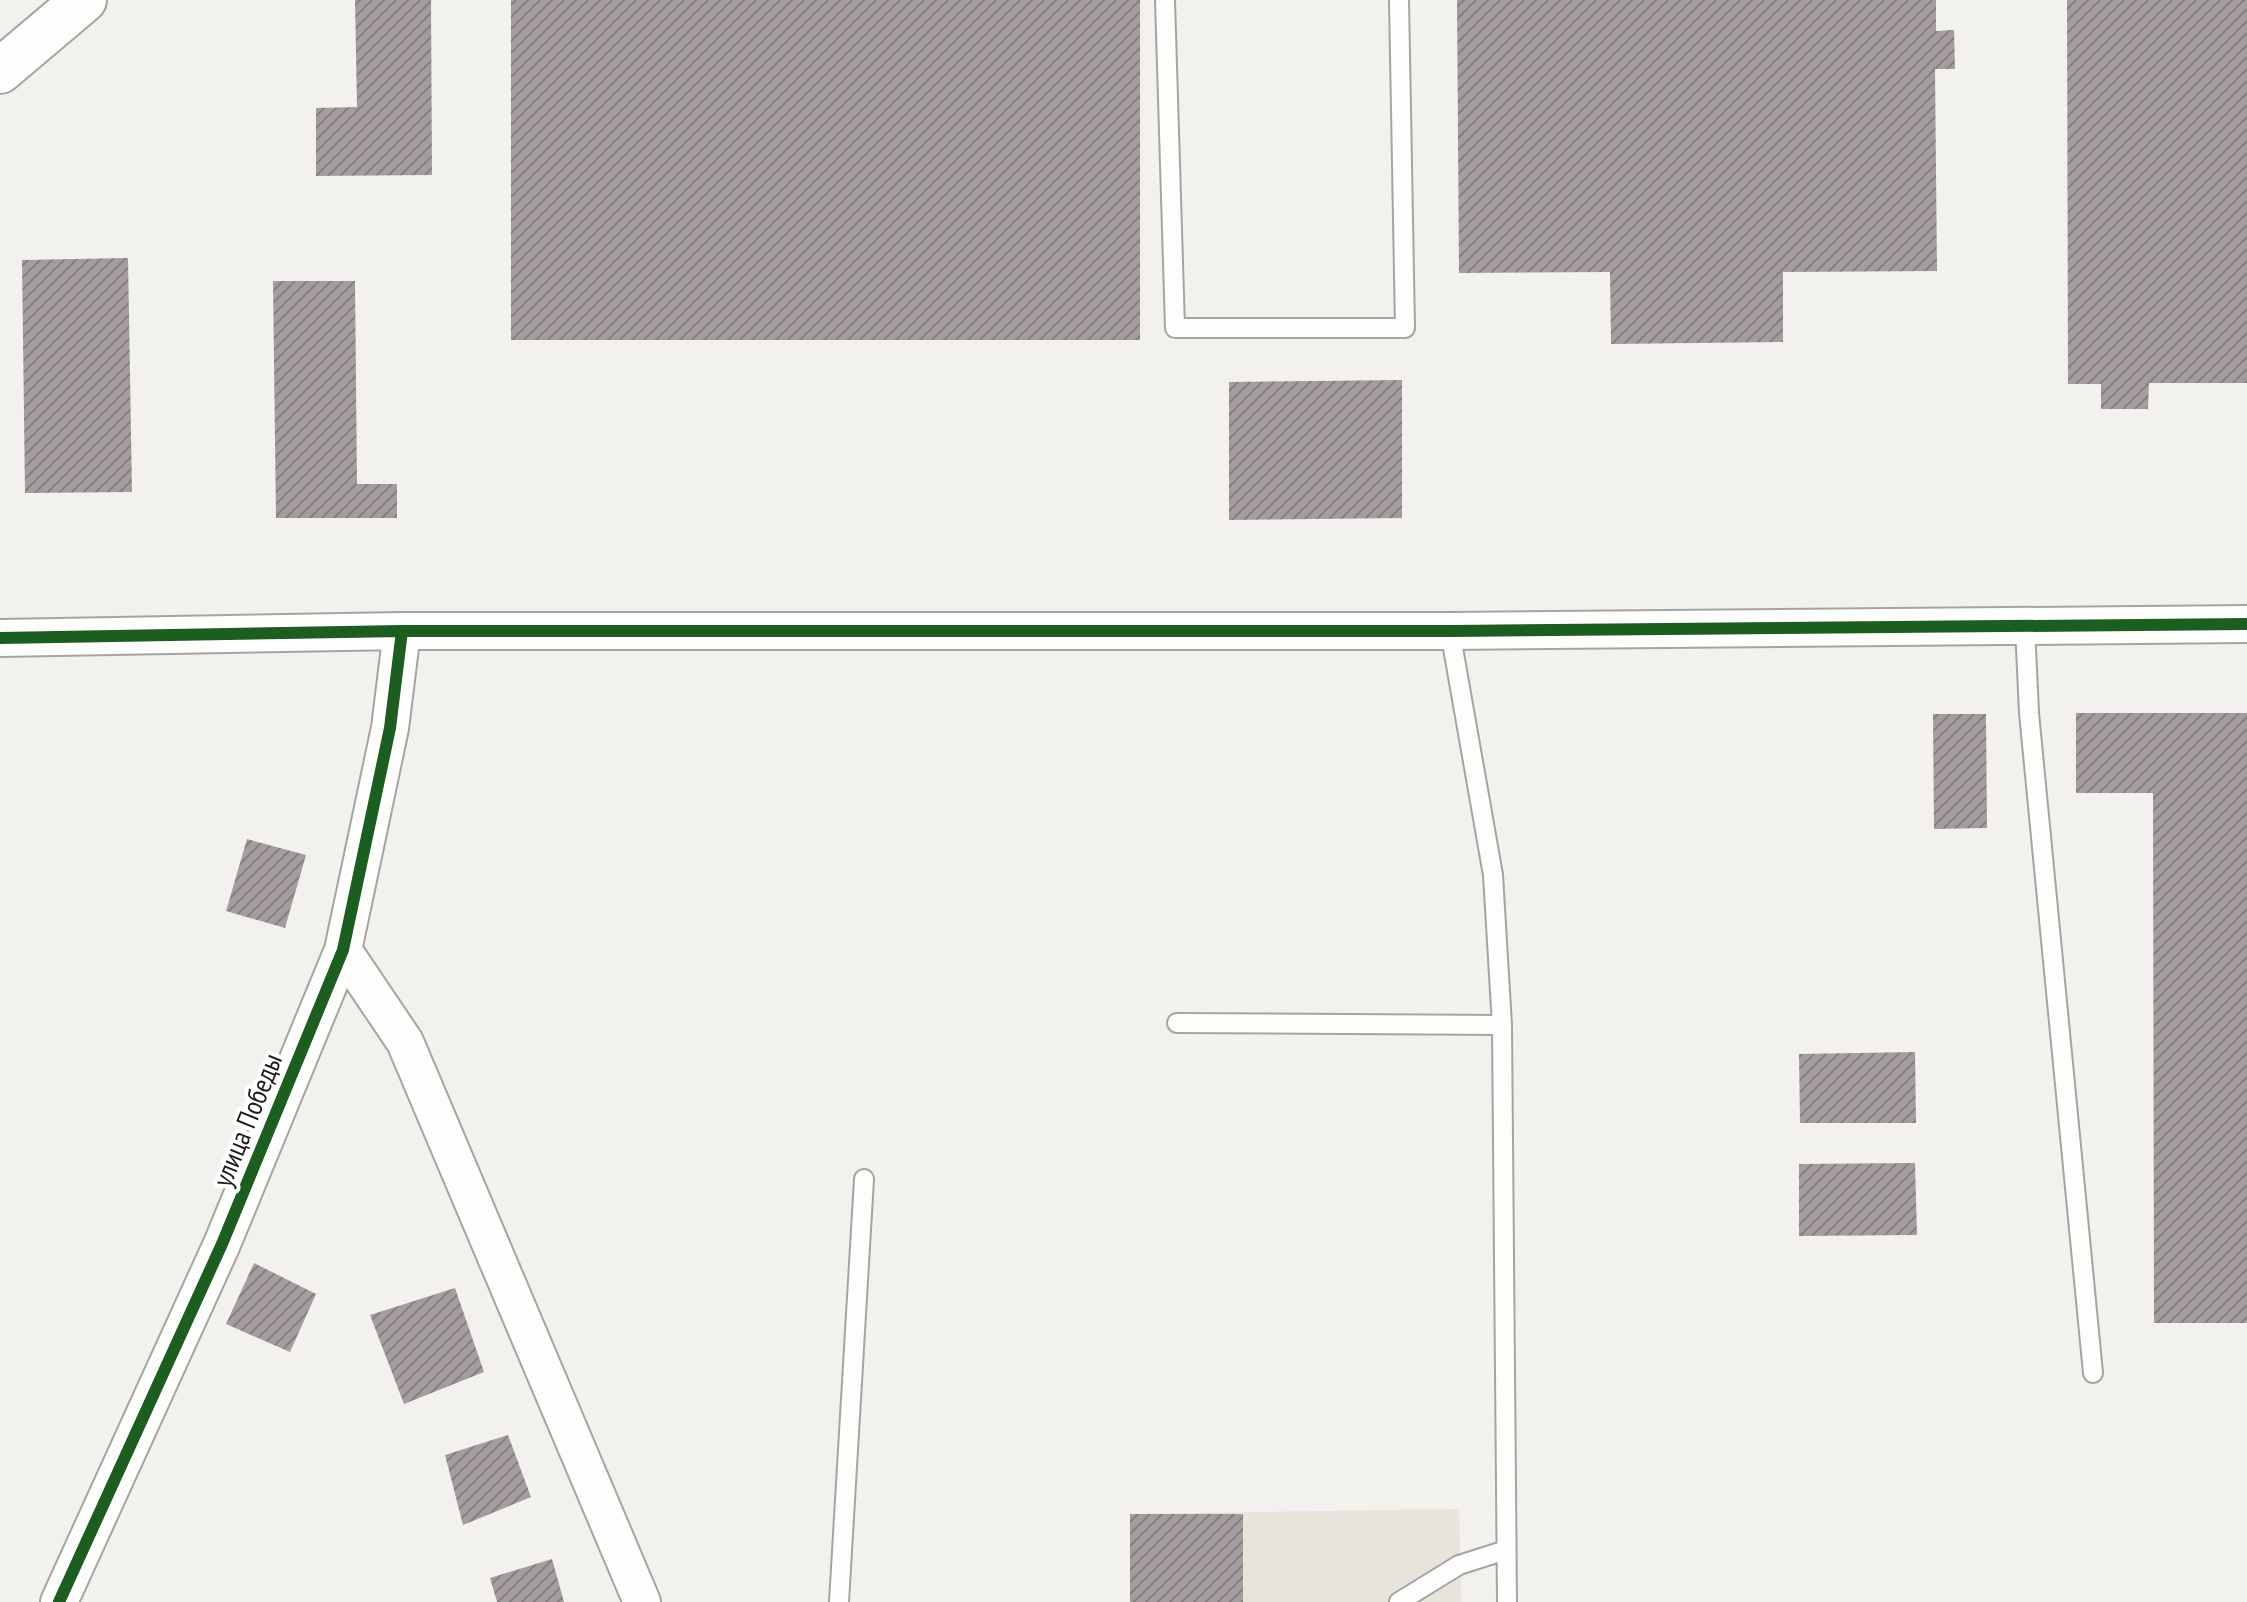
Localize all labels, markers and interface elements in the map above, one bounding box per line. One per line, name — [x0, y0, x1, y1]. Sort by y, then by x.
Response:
street label: улица Победы — [203, 1048, 290, 1192]

